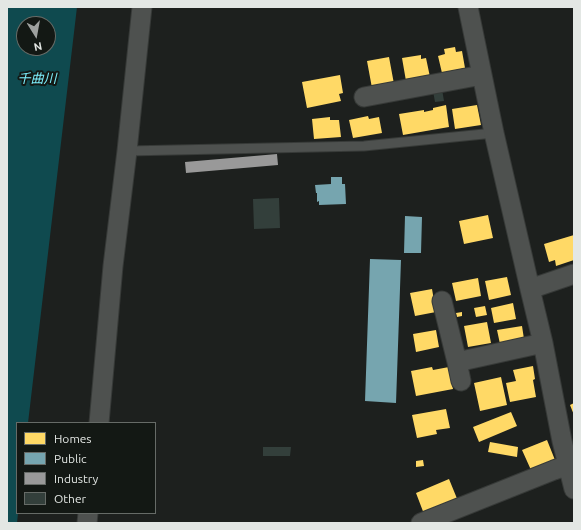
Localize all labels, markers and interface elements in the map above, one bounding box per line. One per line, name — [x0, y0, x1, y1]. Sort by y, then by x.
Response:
north arrow — [16, 16, 56, 56]
text: N — [33, 40, 43, 53]
water label: 千曲川 — [18, 71, 56, 87]
legend — [16, 422, 156, 514]
text: Homes — [54, 432, 92, 445]
text: Public — [54, 452, 87, 465]
text: Industry — [54, 472, 98, 485]
text: Other — [54, 492, 86, 505]

